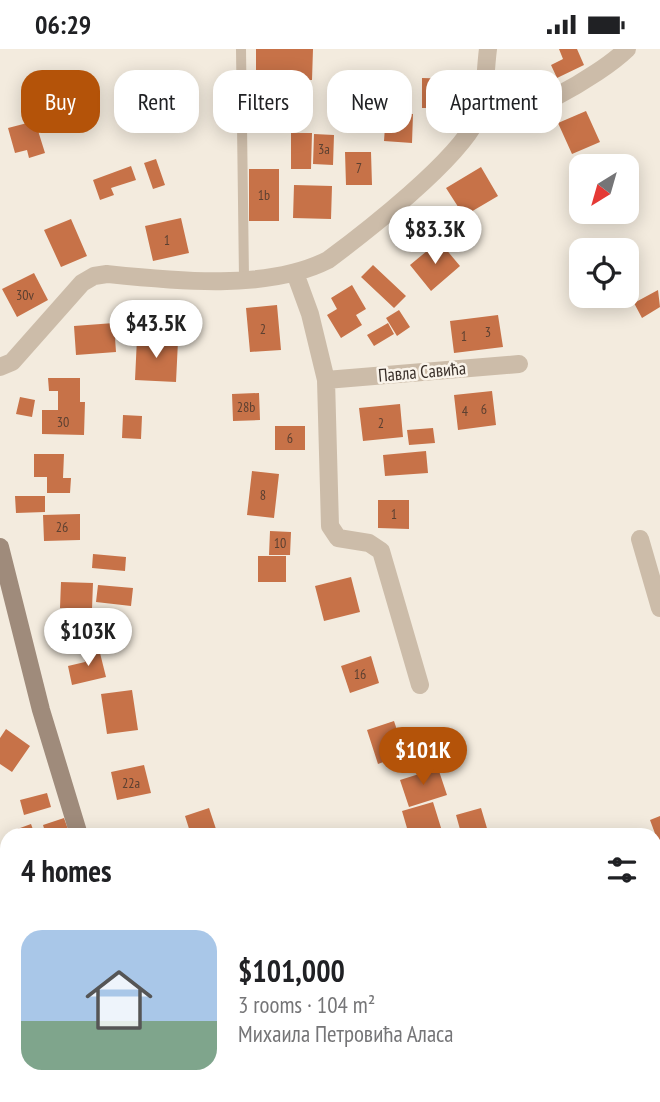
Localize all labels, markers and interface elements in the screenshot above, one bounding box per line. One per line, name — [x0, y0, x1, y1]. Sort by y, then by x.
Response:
text: 06:29 — [35, 8, 91, 41]
chip: Buy — [21, 70, 100, 133]
chip: Rent — [114, 70, 199, 133]
chip: Filters — [213, 70, 313, 133]
chip: New — [327, 70, 412, 133]
chip: Apartment — [426, 70, 562, 133]
house number: 3a — [318, 140, 330, 158]
north arrow — [569, 154, 639, 224]
map controls — [569, 154, 639, 308]
house number: 7 — [356, 159, 362, 177]
house number: 1b — [258, 186, 270, 204]
pin: $83.3K — [378, 207, 492, 266]
text: $83.3K — [405, 214, 465, 243]
house number: 1 — [164, 231, 170, 249]
button: locate — [569, 238, 639, 308]
house number: 30v — [16, 286, 35, 304]
pin: $43.5K — [99, 301, 213, 360]
text: $43.5K — [126, 308, 186, 337]
house number: 2 — [260, 320, 266, 338]
house number: 3 — [485, 323, 491, 341]
house number: 1 — [461, 327, 467, 345]
street label: Павла Савића — [377, 356, 467, 387]
house number: 28b — [237, 398, 255, 416]
house number: 6 — [481, 400, 487, 418]
house number: 4 — [462, 402, 469, 420]
house number: 30 — [57, 413, 69, 431]
house number: 2 — [378, 414, 384, 432]
house number: 6 — [287, 429, 293, 447]
house number: 8 — [260, 486, 266, 504]
house number: 1 — [391, 505, 397, 523]
house number: 26 — [56, 518, 68, 536]
house number: 10 — [274, 534, 286, 552]
pin: $103K — [39, 609, 137, 668]
text: $103K — [60, 616, 116, 645]
house number: 16 — [354, 665, 366, 683]
pin: $101K — [374, 727, 472, 787]
text: $101K — [395, 735, 451, 764]
house number: 22a — [122, 774, 140, 792]
text: 4 homes — [21, 851, 112, 890]
icon: filters — [603, 851, 641, 889]
text: $101,000 — [238, 951, 345, 990]
icon: home — [77, 958, 161, 1042]
text: 3 rooms · 104 m² — [238, 990, 375, 1019]
text: Михаила Петровића Аласа — [238, 1019, 454, 1048]

